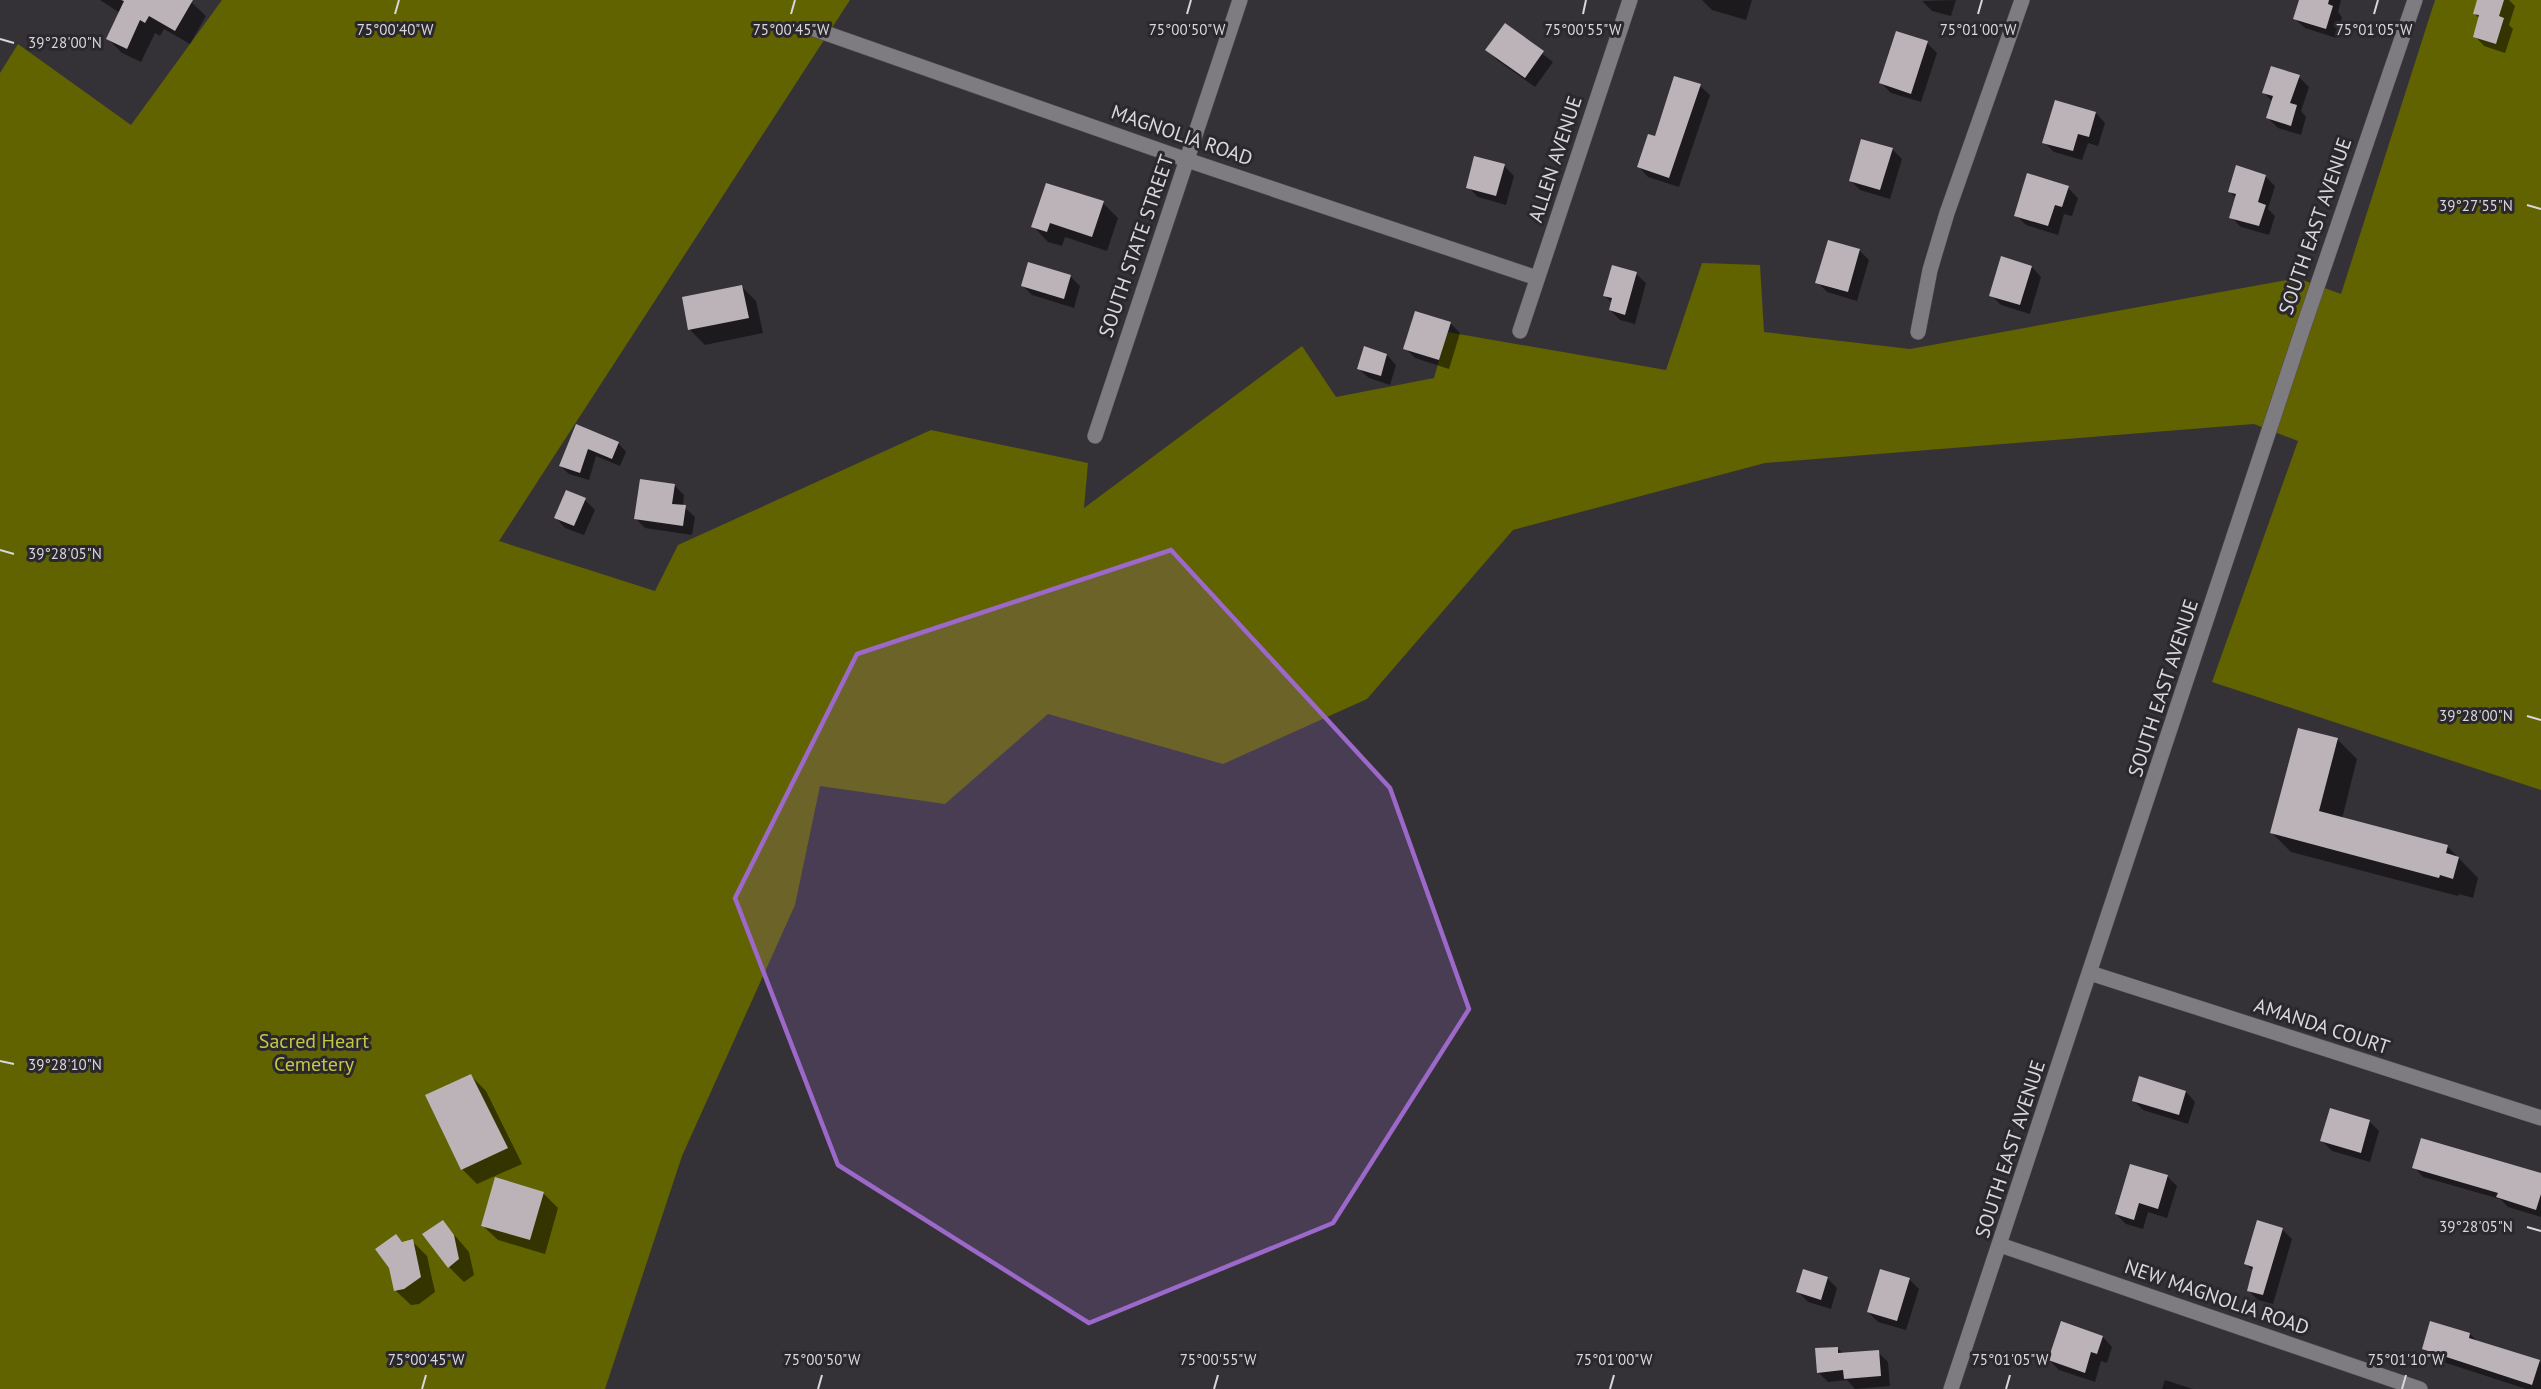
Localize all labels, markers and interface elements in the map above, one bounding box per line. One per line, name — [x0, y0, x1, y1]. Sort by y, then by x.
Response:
text: 75°00'40"W — [357, 20, 434, 39]
text: 75°00'45"W — [753, 20, 830, 39]
text: 75°00'50"W — [1149, 20, 1226, 39]
text: 75°00'55"W — [1545, 20, 1622, 39]
text: 75°01'00"W — [1940, 20, 2017, 39]
text: 75°01'05"W — [2336, 20, 2413, 39]
text: 39°28'00"N — [28, 33, 102, 52]
street label: ALLEN AVENUE — [1522, 93, 1588, 225]
street label: MAGNOLIA ROAD — [1108, 99, 1256, 171]
street label: SOUTH EAST AVENUE — [2273, 134, 2357, 318]
street label: SOUTH STATE STREET — [1093, 151, 1179, 341]
text: 39°27'55"N — [2439, 196, 2513, 215]
text: 39°28'05"N — [28, 544, 102, 563]
street label: SOUTH EAST AVENUE — [2122, 596, 2204, 780]
text: 39°28'00"N — [2439, 706, 2513, 725]
street label: AMANDA COURT — [2251, 992, 2393, 1060]
park label: Sacred Heart Cemetery — [259, 1028, 369, 1077]
text: 39°28'10"N — [28, 1055, 102, 1074]
street label: SOUTH EAST AVENUE — [1969, 1057, 2051, 1241]
text: 39°28'05"N — [2439, 1217, 2513, 1236]
street label: NEW MAGNOLIA ROAD — [2121, 1253, 2313, 1341]
text: 75°00'45"W — [388, 1350, 465, 1369]
text: 75°00'50"W — [784, 1350, 861, 1369]
text: 75°00'55"W — [1180, 1350, 1257, 1369]
text: 75°01'00"W — [1576, 1350, 1653, 1369]
text: 75°01'05"W — [1972, 1350, 2049, 1369]
text: 75°01'10"W — [2368, 1350, 2445, 1369]

